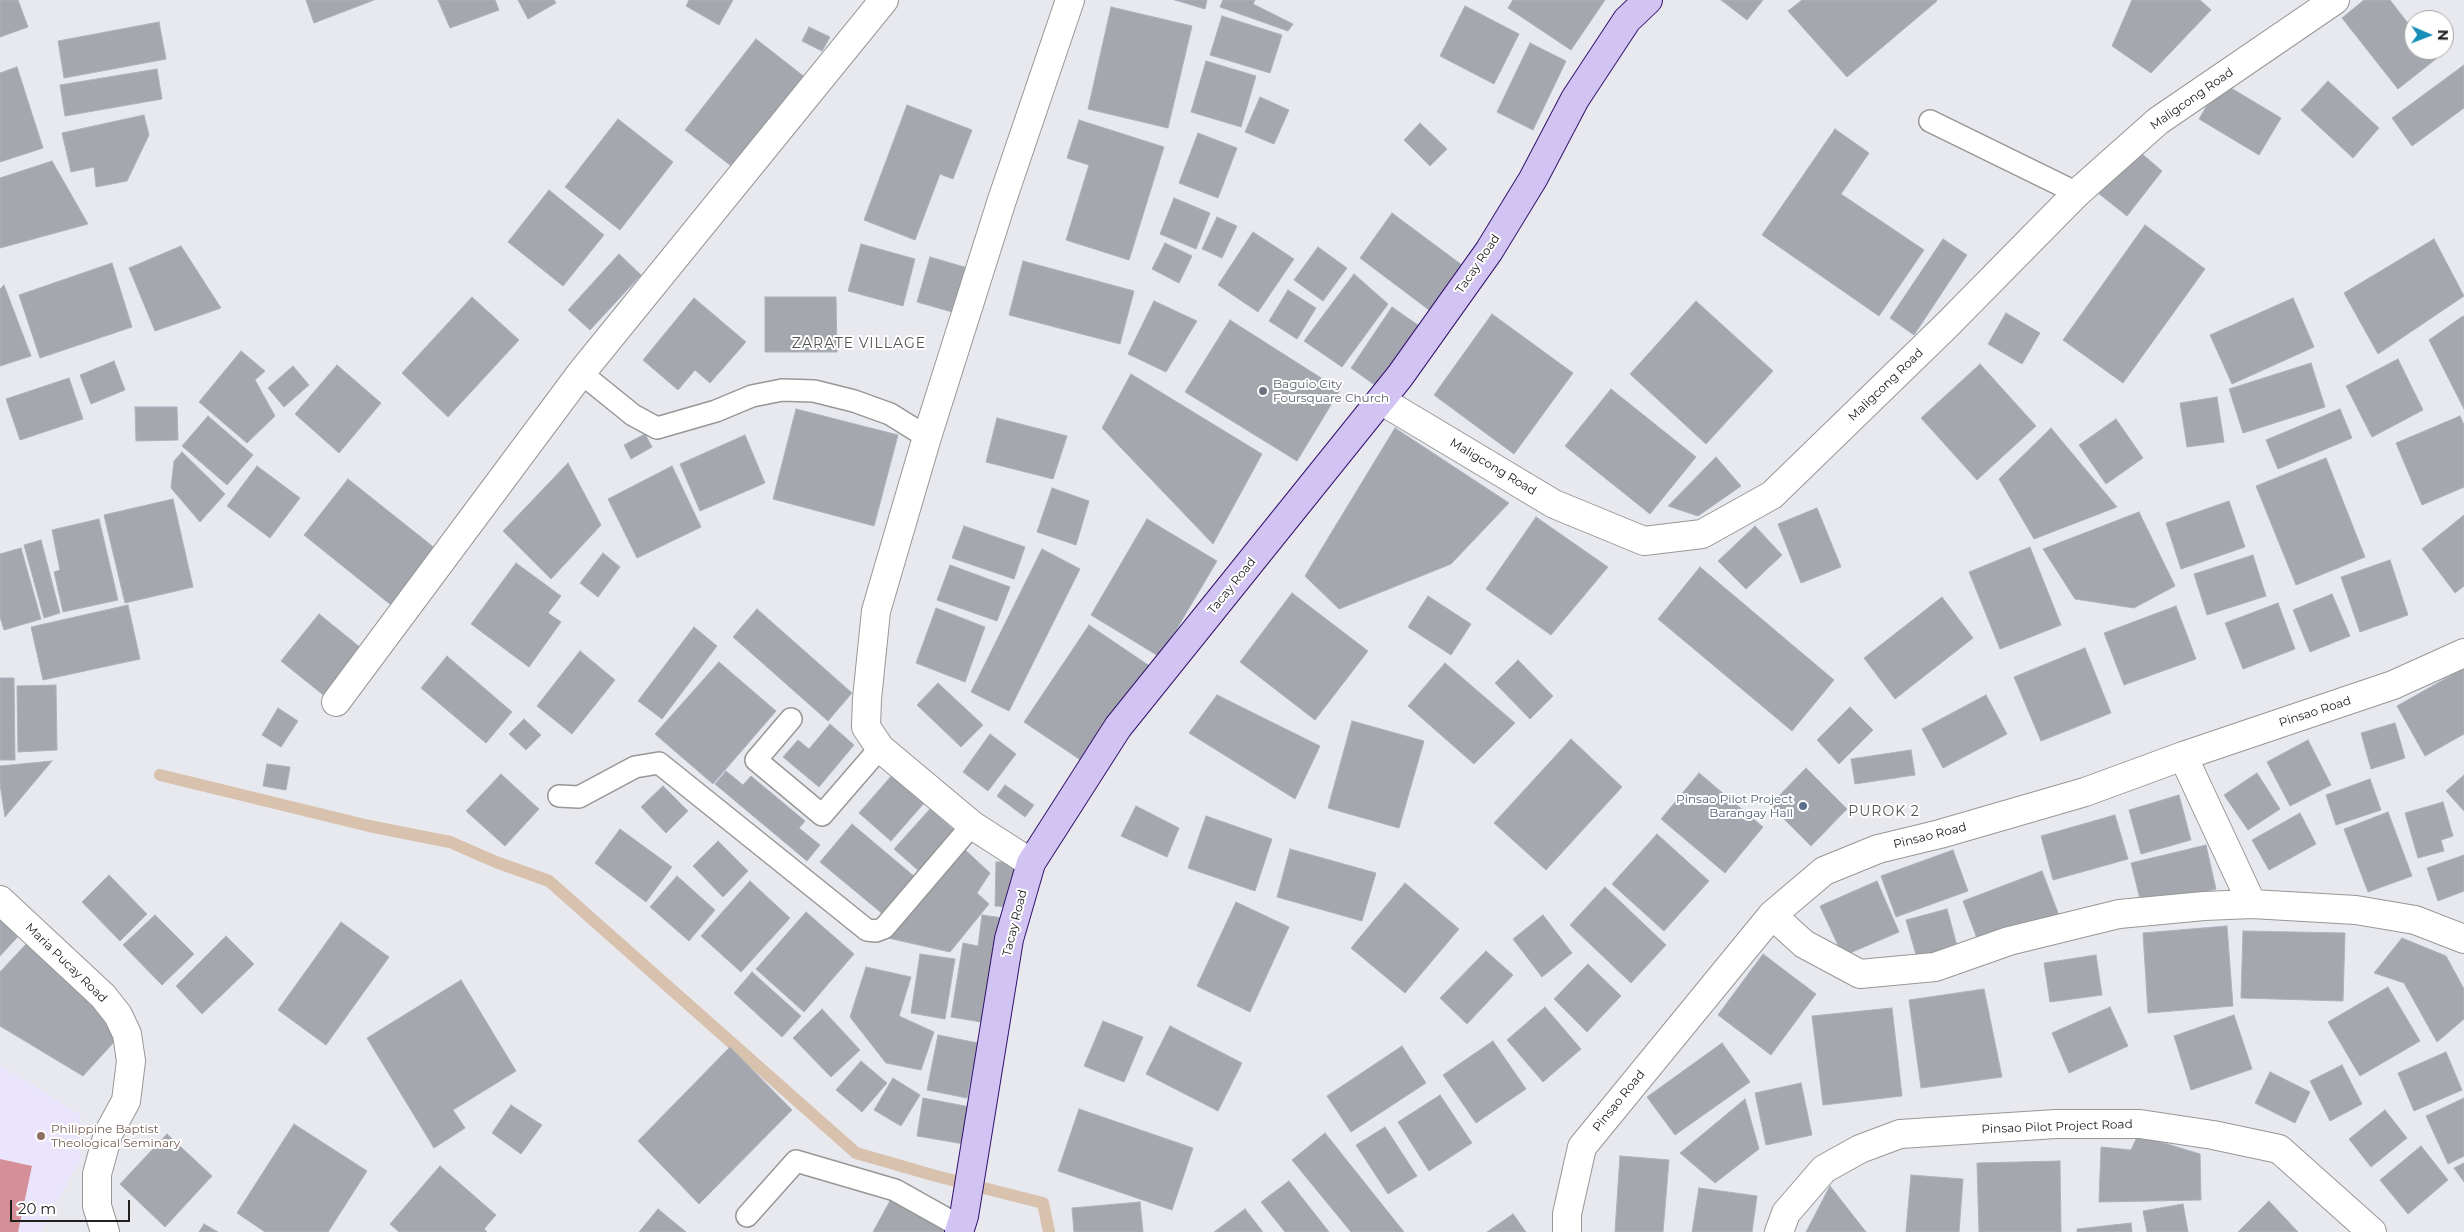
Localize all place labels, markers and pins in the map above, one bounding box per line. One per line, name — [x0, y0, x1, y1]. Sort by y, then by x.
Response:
place label: Baguio City Foursquare Church — [1273, 377, 1389, 405]
marker: Baguio City Foursquare Church — [1257, 385, 1269, 397]
place label: Pinsao Pilot Project Barangay Hall — [1676, 792, 1793, 820]
marker: Pinsao Pilot Project Barangay Hall — [1797, 800, 1809, 812]
place label: Philippine Baptist Theological Seminary — [51, 1122, 180, 1150]
marker: Philippine Baptist Theological Seminary — [35, 1130, 47, 1142]

